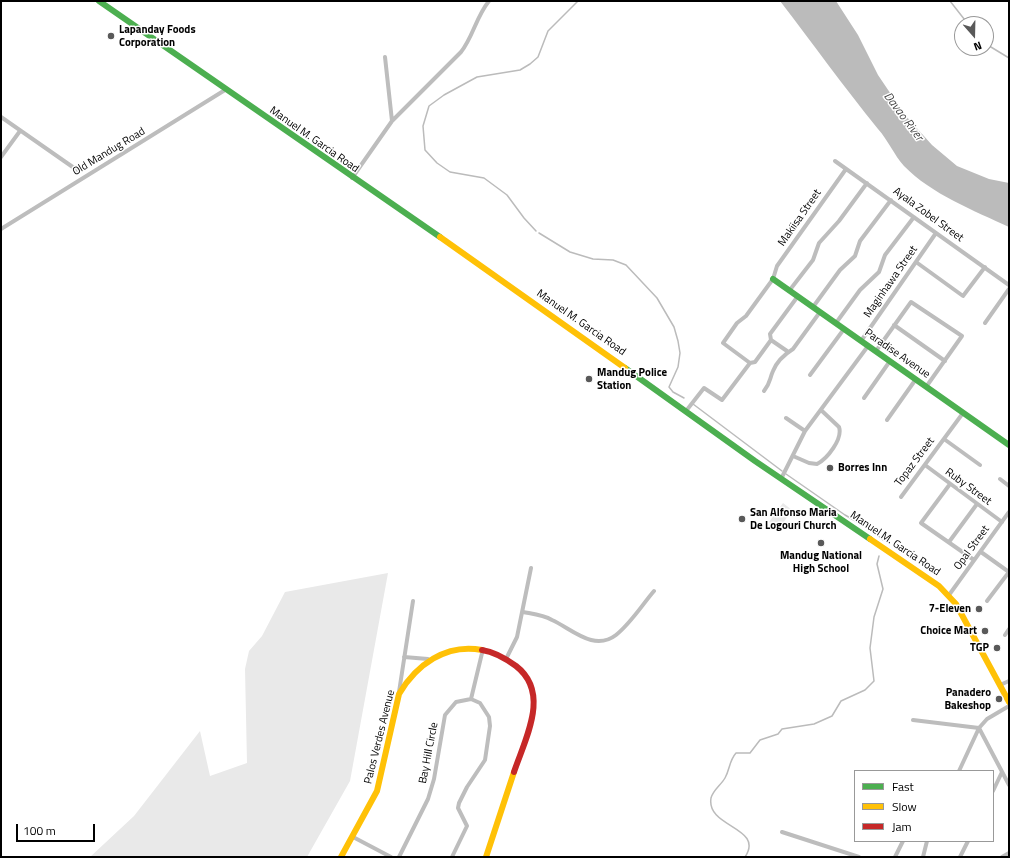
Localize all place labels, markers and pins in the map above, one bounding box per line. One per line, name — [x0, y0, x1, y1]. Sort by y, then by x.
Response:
place label: Lapanday Foods Corporation — [119, 23, 196, 49]
marker: Lapanday Foods Corporation — [106, 31, 116, 41]
place label: Mandug Police Station — [597, 366, 667, 392]
marker: Mandug Police Station — [584, 374, 594, 384]
place label: Borres Inn — [838, 461, 887, 475]
marker: Borres Inn — [825, 463, 835, 473]
place label: San Alfonso Maria De Logouri Church — [750, 506, 837, 532]
marker: San Alfonso Maria De Logouri Church — [737, 514, 747, 524]
marker: Mandug National High School — [816, 538, 826, 548]
place label: Mandug National High School — [780, 549, 862, 575]
place label: 7-Eleven — [929, 602, 971, 616]
marker: 7-Eleven — [974, 604, 984, 614]
place label: Choice Mart — [920, 624, 977, 638]
marker: Choice Mart — [980, 626, 990, 636]
place label: TGP — [970, 641, 989, 655]
marker: TGP — [992, 643, 1002, 653]
place label: Panadero Bakeshop — [944, 686, 991, 712]
marker: Panadero Bakeshop — [994, 694, 1004, 704]

